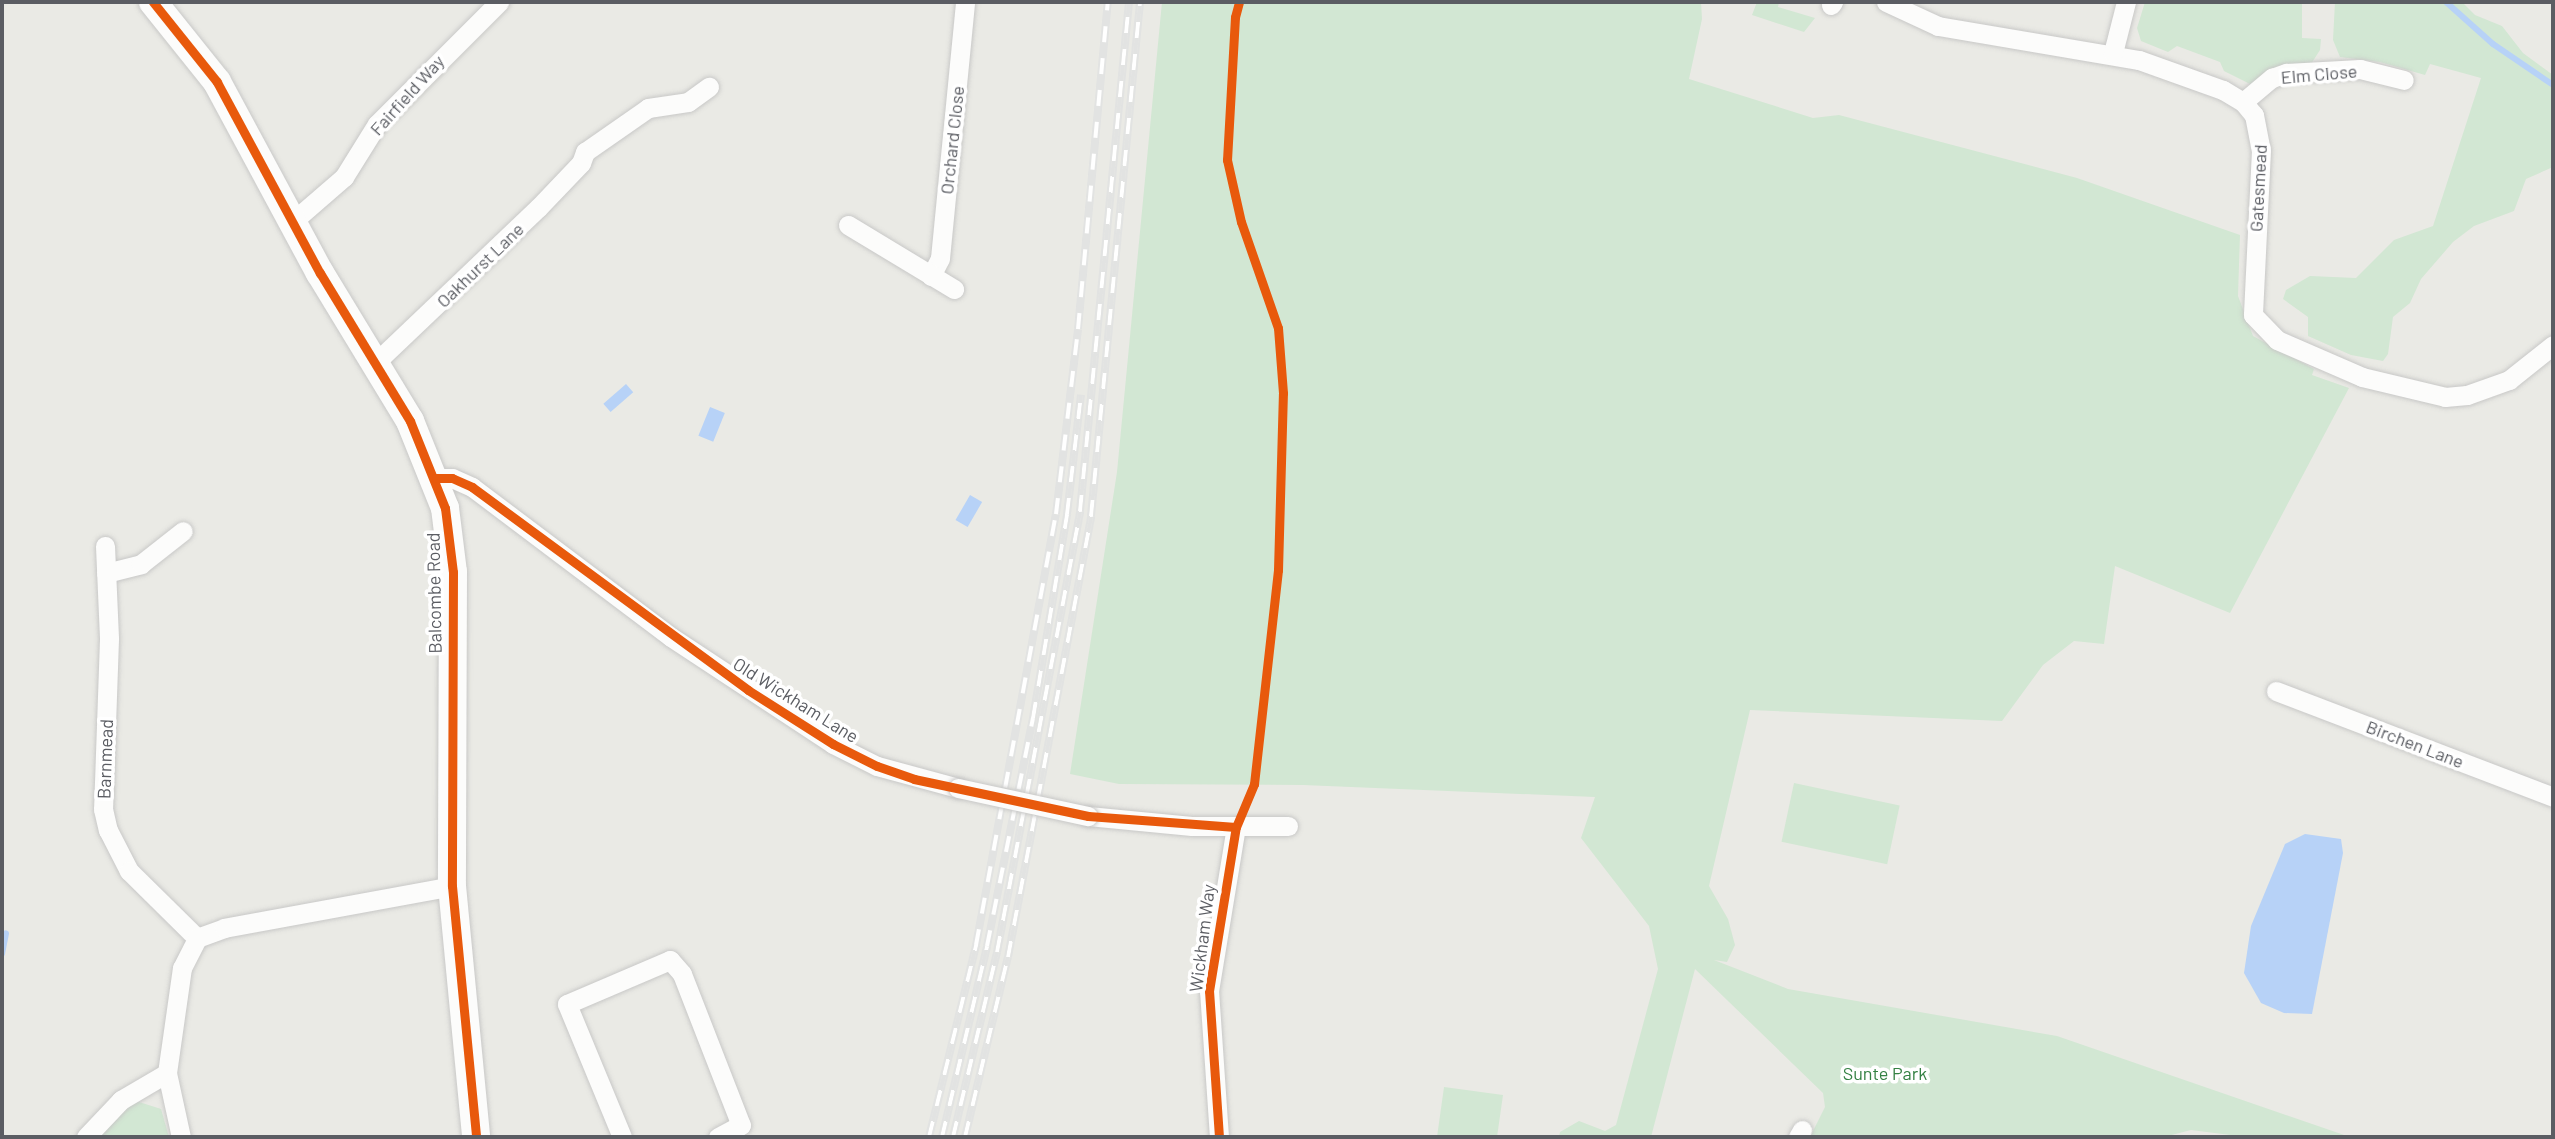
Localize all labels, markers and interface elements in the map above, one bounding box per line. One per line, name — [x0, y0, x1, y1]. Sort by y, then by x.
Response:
street label: Fairfield Way — [365, 50, 449, 140]
street label: Elm Close — [2280, 60, 2358, 88]
street label: Orchard Close — [936, 85, 968, 195]
street label: Gatesmead — [2245, 144, 2271, 232]
street label: Oakhurst Lane — [432, 218, 528, 312]
street label: Balcombe Road — [422, 532, 446, 654]
street label: Old Wickham Lane — [729, 653, 863, 747]
street label: Birchen Lane — [2363, 716, 2467, 772]
street label: Barnmead — [93, 719, 117, 799]
street label: Wickham Way — [1185, 883, 1219, 993]
park label: Sunte Park — [1843, 1062, 1927, 1084]

